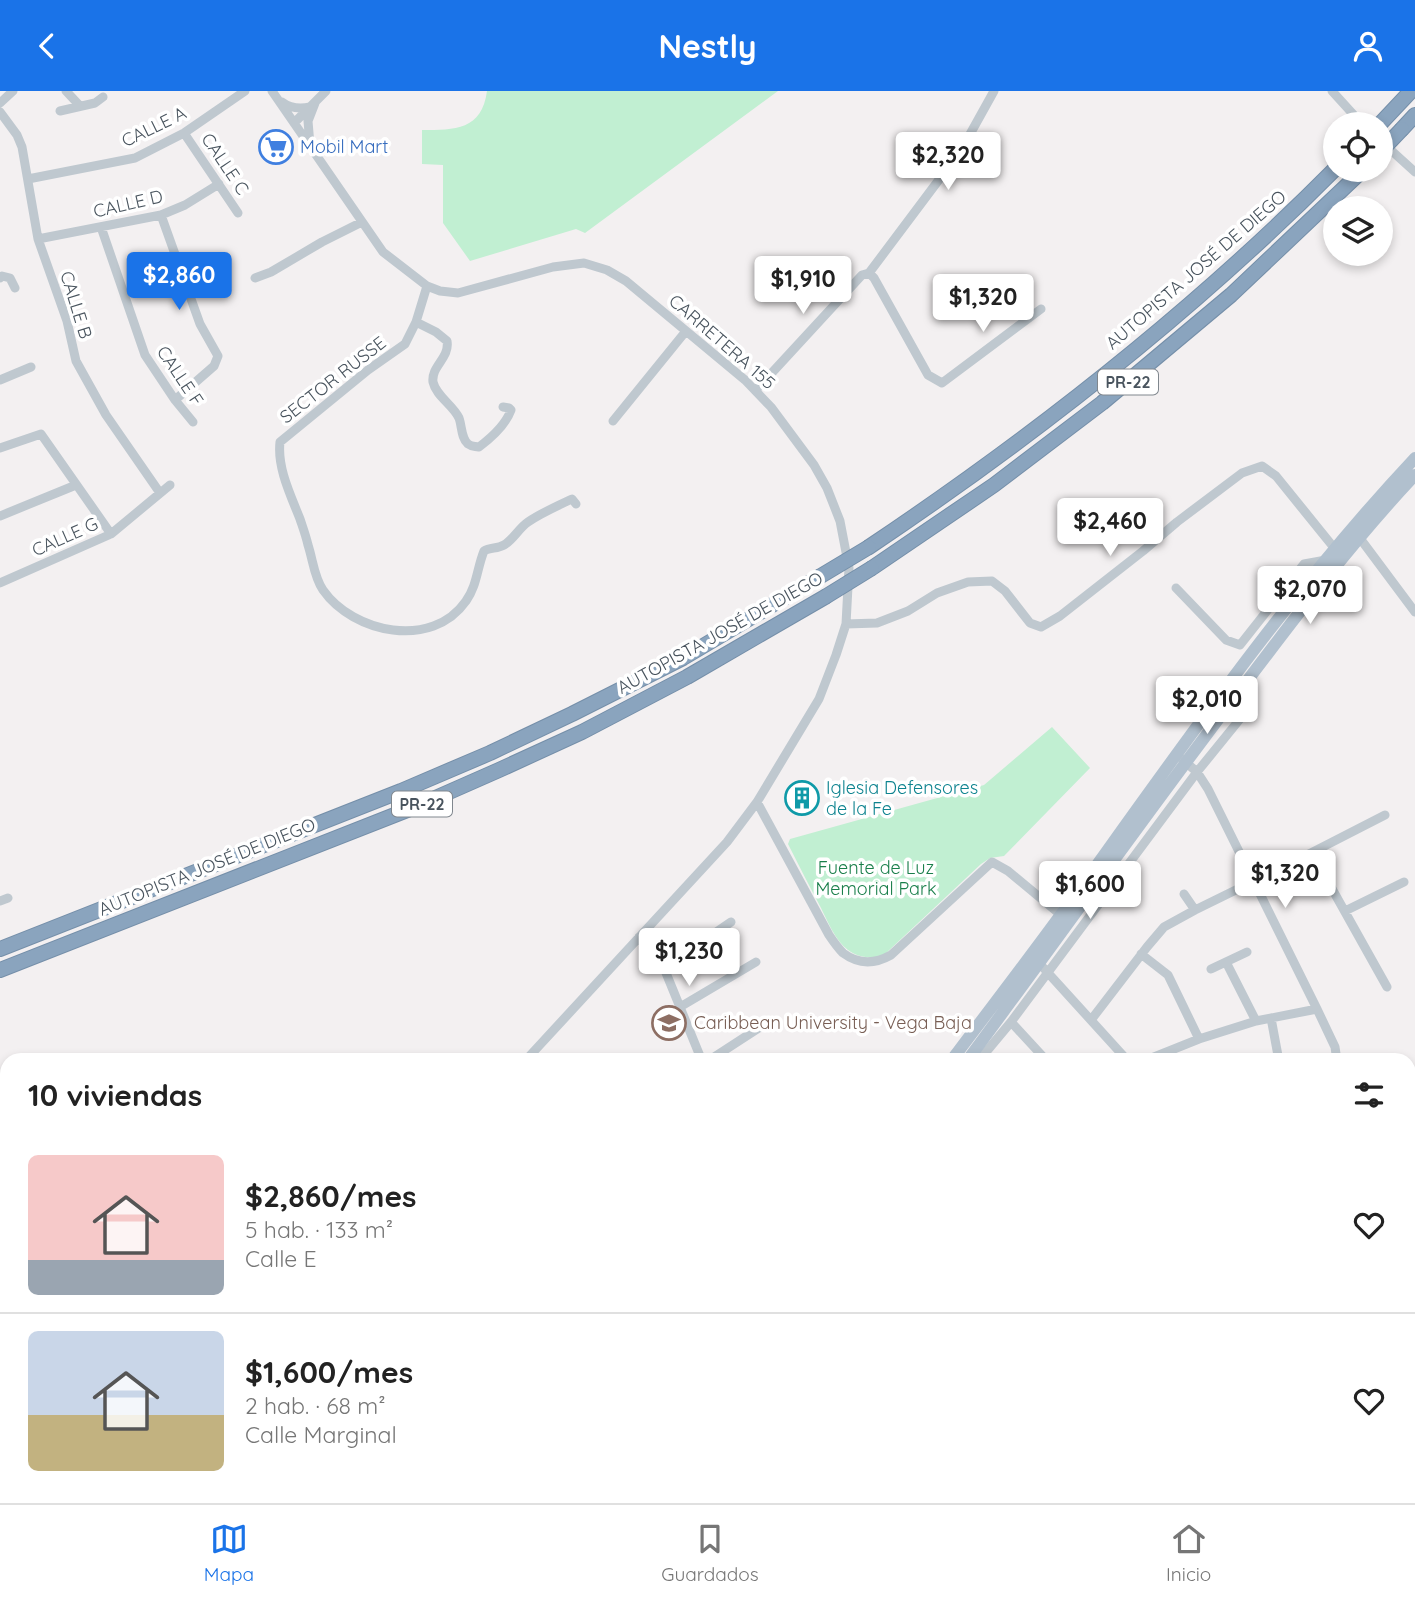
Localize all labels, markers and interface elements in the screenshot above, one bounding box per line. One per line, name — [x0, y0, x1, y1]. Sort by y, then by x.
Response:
text: Nestly — [659, 26, 756, 66]
icon: back — [28, 27, 66, 65]
icon: person — [1349, 27, 1387, 65]
street label: CALLE A — [118, 101, 190, 152]
map controls — [1323, 112, 1393, 266]
button: locate — [1323, 112, 1393, 182]
supermarket icon: Mobil Mart — [257, 128, 295, 166]
street label: CALLE C — [196, 129, 254, 199]
pin: $2,320 — [891, 133, 1005, 192]
place label: Mobil Mart — [300, 135, 388, 158]
text: $2,320 — [912, 140, 984, 169]
street label: CALLE D — [91, 184, 165, 223]
street label: AUTOPISTA JOSÉ DE DIEGO — [1101, 185, 1291, 354]
button: layers — [1323, 196, 1393, 266]
pin: $2,860 — [122, 253, 236, 312]
pin: $1,910 — [746, 257, 860, 316]
text: $2,860 — [143, 260, 215, 289]
text: $1,910 — [770, 264, 836, 293]
street label: CALLE B — [55, 268, 98, 341]
pin: $1,320 — [926, 275, 1040, 334]
text: $1,320 — [949, 282, 1017, 311]
street label: CARRETERA 155 — [664, 289, 780, 394]
street label: SECTOR RUSSE — [275, 331, 390, 428]
street label: CALLE F — [152, 341, 209, 410]
road number: PR-22 — [1098, 369, 1158, 395]
pin: $2,460 — [1053, 498, 1167, 558]
text: $2,460 — [1073, 506, 1147, 535]
street label: CALLE G — [28, 512, 102, 561]
street label: AUTOPISTA JOSÉ DE DIEGO — [613, 566, 827, 699]
pin: $2,070 — [1253, 567, 1367, 626]
text: $2,070 — [1273, 574, 1347, 603]
pin: $2,010 — [1150, 677, 1264, 736]
text: $2,010 — [1172, 684, 1242, 713]
place label: Iglesia Defensores de la Fe — [826, 776, 978, 820]
building icon: Iglesia Defensores de la Fe — [783, 779, 821, 817]
road number: PR-22 — [392, 791, 452, 817]
street label: AUTOPISTA JOSÉ DE DIEGO — [95, 812, 319, 921]
pin: $1,320 — [1228, 851, 1342, 910]
park label: Fuente de Luz Memorial Park — [815, 856, 937, 900]
text: $1,320 — [1251, 858, 1319, 887]
pin: $1,600 — [1033, 861, 1147, 921]
text: $1,600 — [1055, 869, 1125, 898]
pin: $1,230 — [632, 929, 746, 988]
text: $1,230 — [655, 936, 723, 965]
school or university icon: Caribbean University - Vega Baja — [650, 1004, 688, 1042]
place label: Caribbean University - Vega Baja — [694, 1011, 972, 1034]
text: 10 viviendas — [28, 1076, 202, 1114]
icon: filters — [1350, 1076, 1388, 1114]
text: $2,860/mes — [245, 1177, 417, 1215]
icon: home — [84, 1183, 168, 1267]
icon: heart — [1350, 1206, 1388, 1244]
text: 5 hab. · 133 m² — [245, 1215, 393, 1244]
text: Calle E — [245, 1244, 317, 1273]
text: $1,600/mes — [245, 1353, 413, 1391]
icon: home — [84, 1359, 168, 1443]
icon: heart — [1350, 1382, 1388, 1420]
text: 2 hab. · 68 m² — [245, 1391, 386, 1420]
text: Calle Marginal — [245, 1420, 397, 1449]
tab: Mapa — [204, 1520, 254, 1586]
tab: Guardados — [661, 1520, 759, 1586]
tab: Inicio — [1166, 1520, 1211, 1586]

